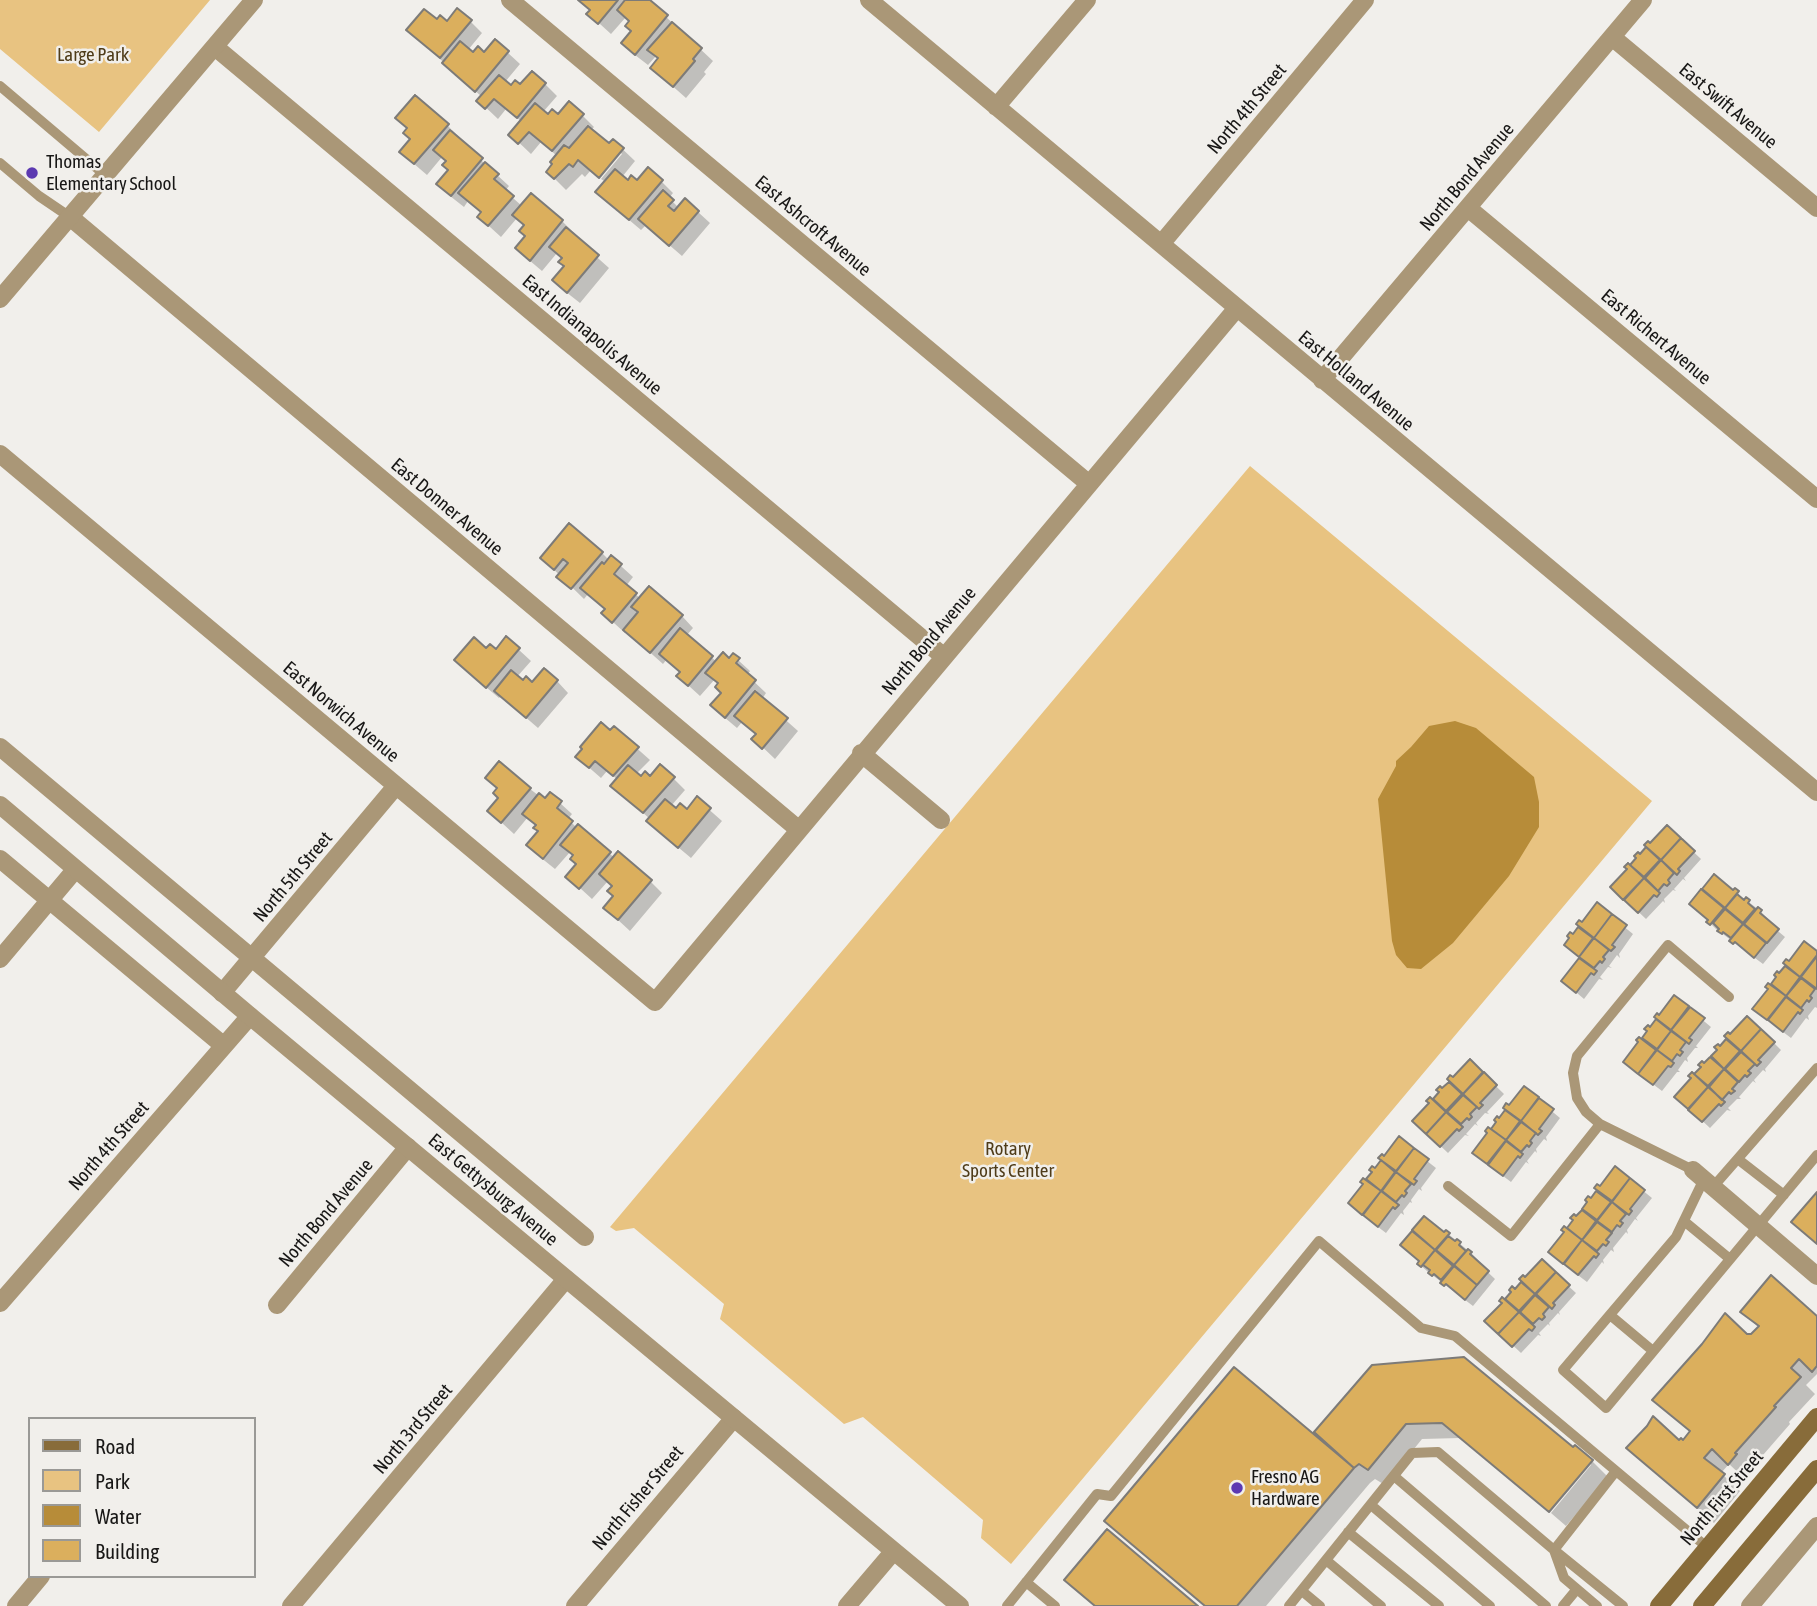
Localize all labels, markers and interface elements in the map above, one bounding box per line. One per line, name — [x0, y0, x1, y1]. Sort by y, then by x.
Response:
park label: Large Park — [57, 44, 129, 66]
street label: East Swift Avenue — [1674, 58, 1782, 154]
street label: North 4th Street — [1203, 59, 1291, 159]
street label: North Bond Avenue — [1415, 118, 1519, 236]
place label: Thomas Elementary School — [46, 151, 177, 195]
marker: Thomas Elementary School — [24, 165, 40, 181]
street label: East Ashcroft Avenue — [750, 171, 876, 281]
street label: East Indianapolis Avenue — [518, 270, 666, 400]
street label: East Richert Avenue — [1596, 284, 1716, 390]
street label: East Holland Avenue — [1294, 326, 1418, 436]
street label: East Donner Avenue — [386, 454, 508, 560]
street label: North Bond Avenue — [877, 582, 981, 700]
street label: East Norwich Avenue — [278, 657, 404, 767]
street label: North 5th Street — [249, 827, 337, 927]
street label: North 4th Street — [64, 1097, 154, 1195]
street label: East Gettysburg Avenue — [423, 1129, 563, 1251]
park label: Rotary Sports Center — [962, 1138, 1054, 1182]
street label: North Bond Avenue — [274, 1154, 378, 1272]
street label: North 3rd Street — [369, 1379, 457, 1479]
legend — [28, 1417, 256, 1578]
text: Road — [95, 1434, 135, 1458]
street label: North Fisher Street — [588, 1441, 688, 1555]
street label: North First Street — [1676, 1446, 1768, 1550]
place label: Fresno AG Hardware — [1251, 1466, 1320, 1510]
text: Park — [95, 1469, 130, 1493]
marker: Fresno AG Hardware — [1229, 1480, 1245, 1496]
text: Water — [95, 1504, 141, 1528]
text: Building — [95, 1539, 159, 1563]

